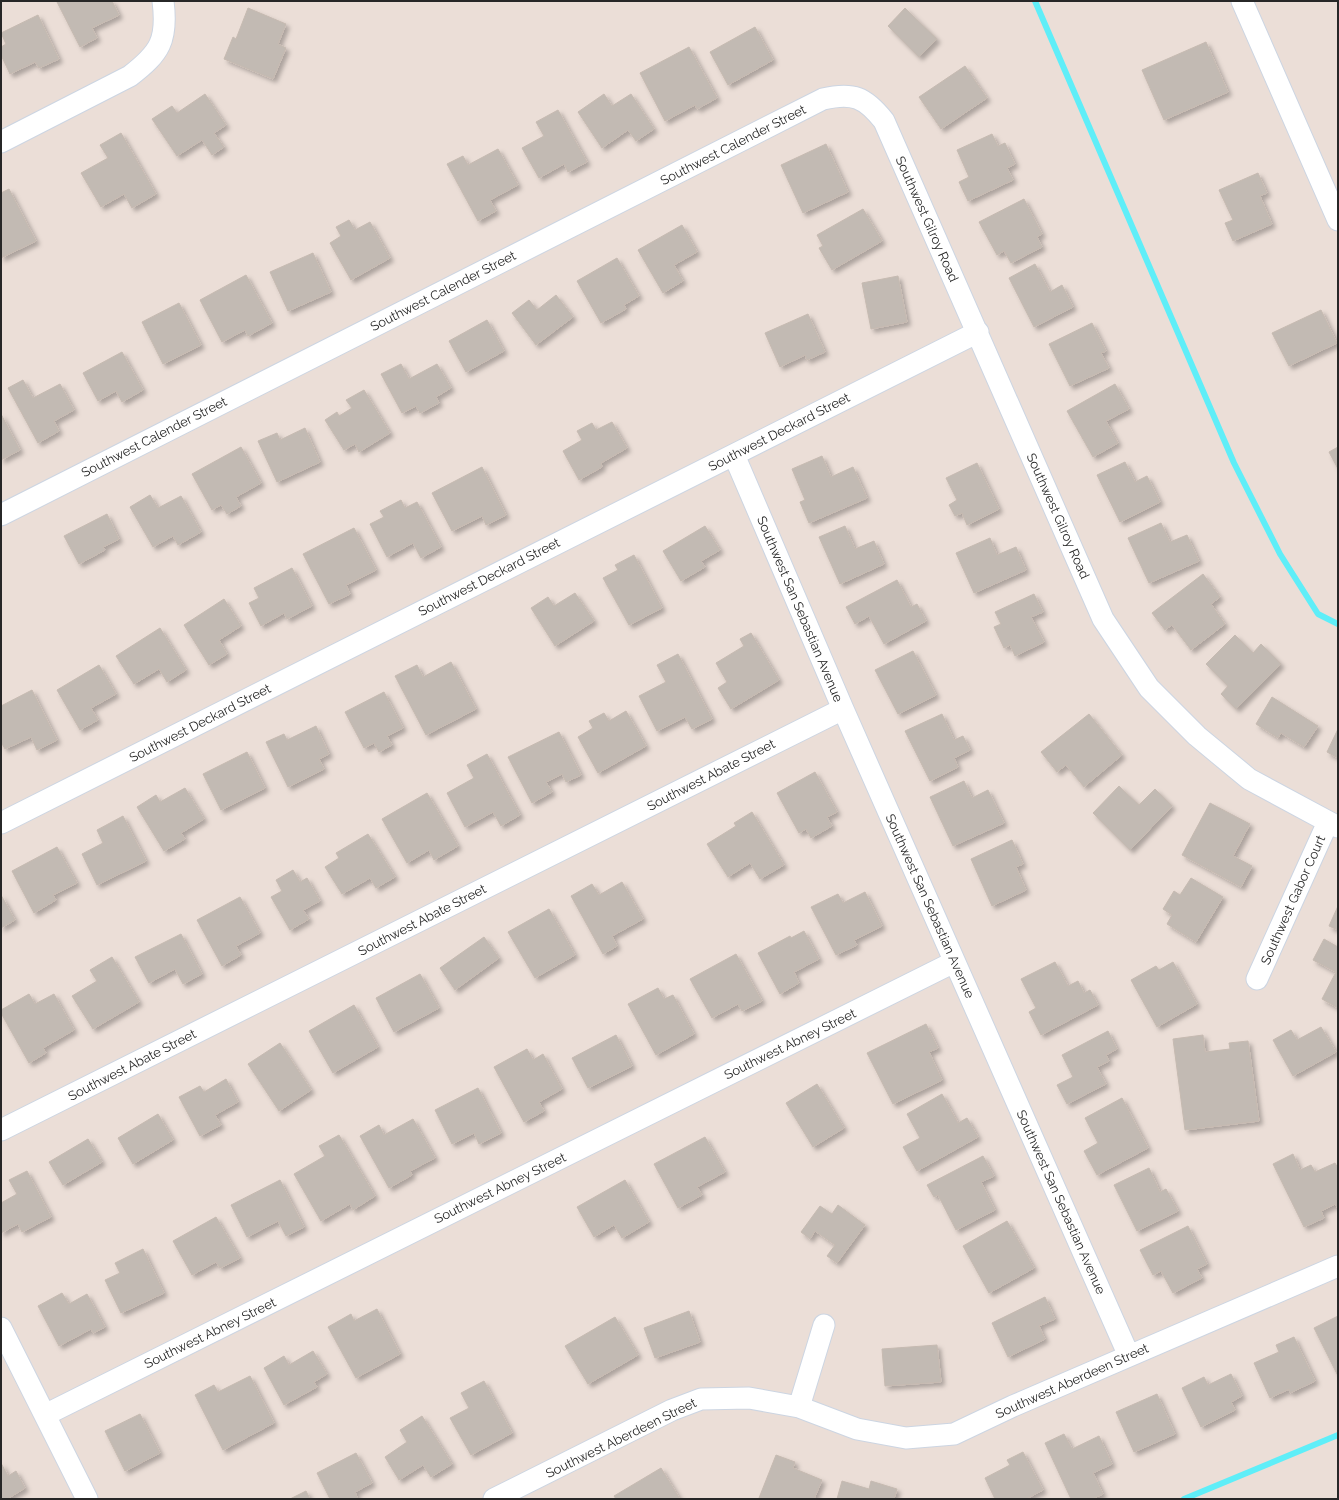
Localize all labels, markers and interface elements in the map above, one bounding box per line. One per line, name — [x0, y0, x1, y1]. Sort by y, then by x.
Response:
street label: Southwest Calender Street — [658, 101, 809, 188]
street label: Southwest Gilroy Road — [893, 154, 961, 284]
street label: Southwest Calender Street — [368, 247, 519, 334]
street label: Southwest Deckard Street — [706, 389, 853, 474]
street label: Southwest Calender Street — [79, 393, 230, 480]
street label: Southwest Gilroy Road — [1024, 451, 1092, 581]
street label: Southwest San Sebastian Avenue — [754, 514, 846, 704]
street label: Southwest Deckard Street — [416, 534, 563, 619]
street label: Southwest Deckard Street — [127, 680, 274, 765]
street label: Southwest Abate Street — [644, 736, 778, 814]
street label: Southwest San Sebastian Avenue — [882, 812, 978, 1001]
street label: Southwest Gabor Court — [1258, 832, 1329, 967]
street label: Southwest Abate Street — [355, 881, 489, 959]
street label: Southwest Abney Street — [722, 1005, 859, 1082]
street label: Southwest Abate Street — [65, 1026, 199, 1104]
street label: Southwest San Sebastian Avenue — [1013, 1108, 1109, 1297]
street label: Southwest Abney Street — [432, 1149, 569, 1226]
street label: Southwest Abney Street — [142, 1294, 279, 1371]
street label: Southwest Aberdeen Street — [993, 1340, 1151, 1422]
street label: Southwest Aberdeen Street — [543, 1395, 699, 1481]

